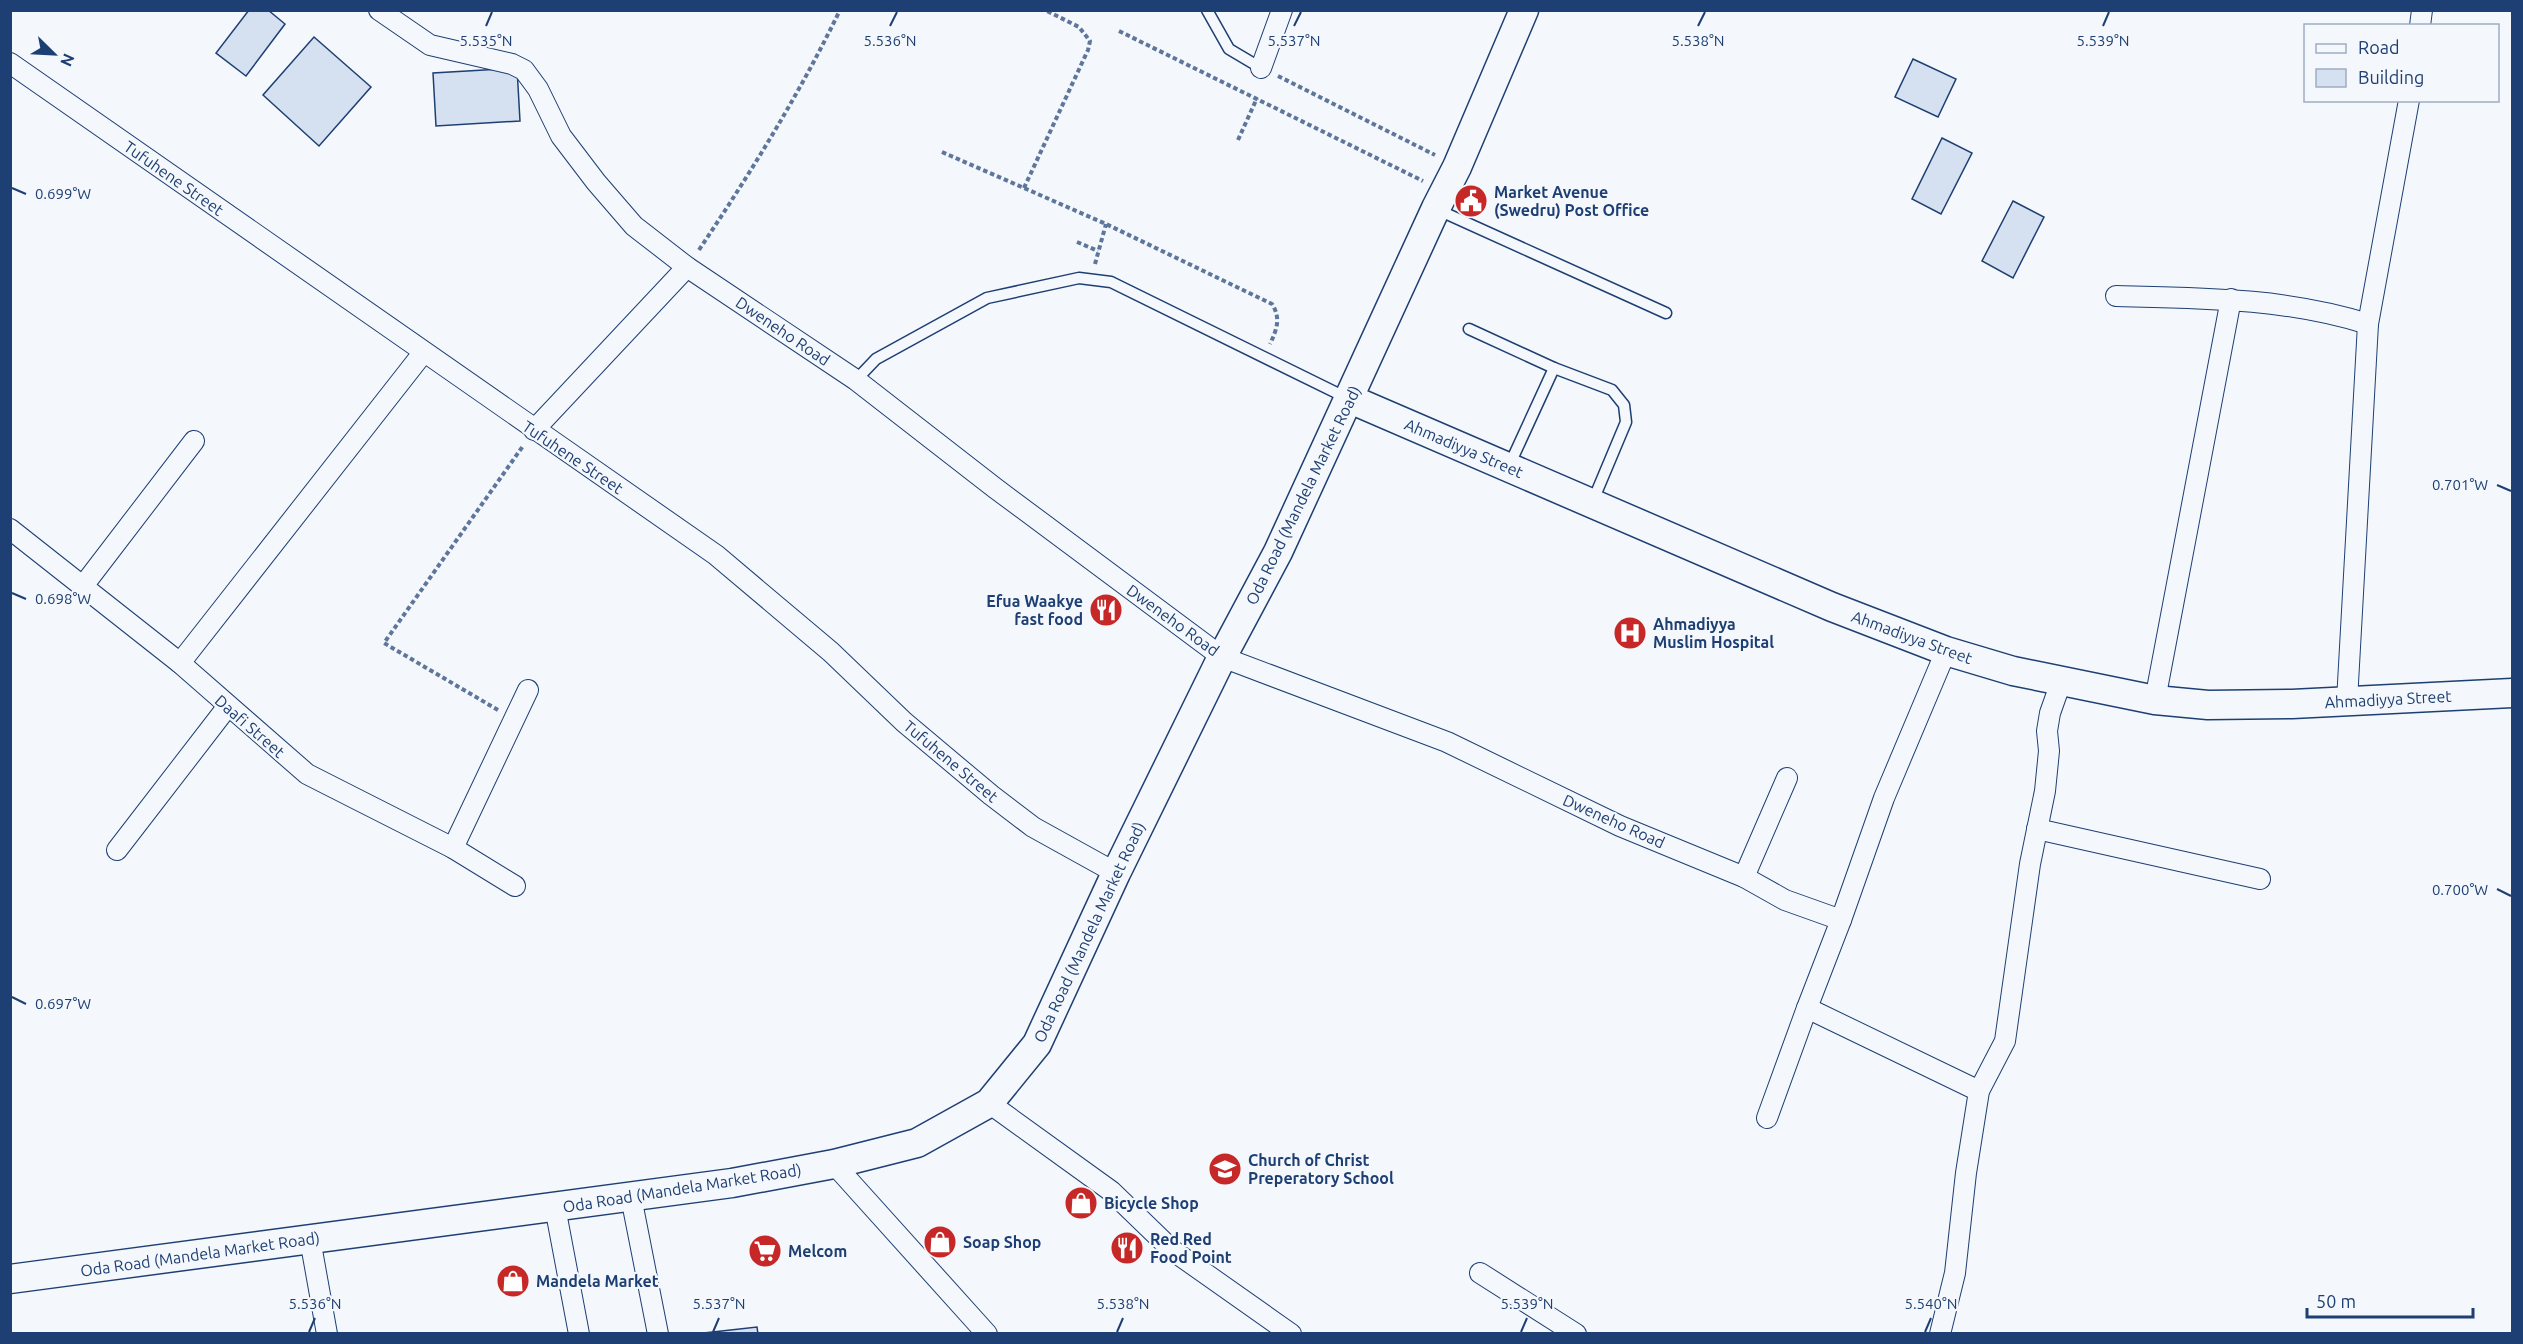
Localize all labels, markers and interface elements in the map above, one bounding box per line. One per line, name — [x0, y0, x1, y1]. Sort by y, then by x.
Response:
north arrow — [24, 24, 84, 84]
legend — [2304, 24, 2499, 102]
text: 5.535°N — [459, 32, 513, 49]
text: 5.536°N — [863, 32, 917, 49]
text: 5.537°N — [1267, 32, 1321, 49]
text: 5.538°N — [1671, 32, 1725, 49]
text: 5.539°N — [2076, 32, 2130, 49]
text: Road — [2358, 37, 2400, 57]
text: N — [57, 51, 78, 69]
text: Building — [2358, 67, 2424, 87]
street label: Tufuhene Street — [121, 137, 228, 219]
public building icon: Market Avenue (Swedru) Post Office — [1453, 183, 1489, 219]
place label: Market Avenue (Swedru) Post Office — [1494, 183, 1649, 220]
text: 0.699°W — [35, 185, 91, 202]
street label: Dweneho Road — [733, 293, 833, 369]
street label: Oda Road (Mandela Market Road) — [1242, 383, 1365, 608]
street label: Ahmadiyya Street — [1402, 415, 1527, 481]
street label: Tufuhene Street — [519, 417, 627, 498]
text: 0.701°W — [2432, 476, 2488, 493]
street label: Dweneho Road — [1123, 581, 1223, 659]
text: 0.698°W — [35, 590, 91, 607]
place label: Efua Waakye fast food — [986, 592, 1083, 628]
restaurant icon: Efua Waakye fast food — [1088, 592, 1124, 628]
street label: Ahmadiyya Street — [1849, 607, 1975, 667]
hospital icon: Ahmadiyya Muslim Hospital — [1612, 615, 1648, 651]
place label: Ahmadiyya Muslim Hospital — [1653, 615, 1774, 651]
street label: Ahmadiyya Street — [2324, 687, 2453, 711]
street label: Daafi Street — [212, 691, 289, 761]
street label: Tufuhene Street — [900, 716, 1002, 806]
street label: Dweneho Road — [1560, 790, 1668, 852]
street label: Oda Road (Mandela Market Road) — [1030, 819, 1149, 1046]
text: 0.700°W — [2432, 881, 2488, 898]
text: 0.697°W — [35, 995, 91, 1012]
school or university icon: Church of Christ Preperatory School — [1207, 1151, 1243, 1187]
place label: Church of Christ Preperatory School — [1248, 1151, 1394, 1187]
street label: Oda Road (Mandela Market Road) — [561, 1160, 803, 1217]
shop icon: Bicycle Shop — [1063, 1185, 1099, 1221]
place label: Bicycle Shop — [1104, 1194, 1199, 1212]
shop icon: Soap Shop — [922, 1224, 958, 1260]
street label: Oda Road (Mandela Market Road) — [79, 1228, 321, 1281]
restaurant icon: Red Red Food Point — [1109, 1230, 1145, 1266]
place label: Red Red Food Point — [1150, 1230, 1232, 1266]
supermarket icon: Melcom — [747, 1233, 783, 1269]
place label: Soap Shop — [963, 1233, 1041, 1251]
place label: Melcom — [788, 1242, 847, 1260]
shop icon: Mandela Market — [495, 1263, 531, 1299]
place label: Mandela Market — [536, 1272, 659, 1290]
scale bar — [2307, 1281, 2474, 1319]
text: 50 m — [2316, 1291, 2356, 1311]
text: 5.536°N — [288, 1295, 342, 1312]
text: 5.537°N — [692, 1295, 746, 1312]
text: 5.538°N — [1096, 1295, 1150, 1312]
text: 5.539°N — [1500, 1295, 1554, 1312]
text: 5.540°N — [1904, 1295, 1958, 1312]

